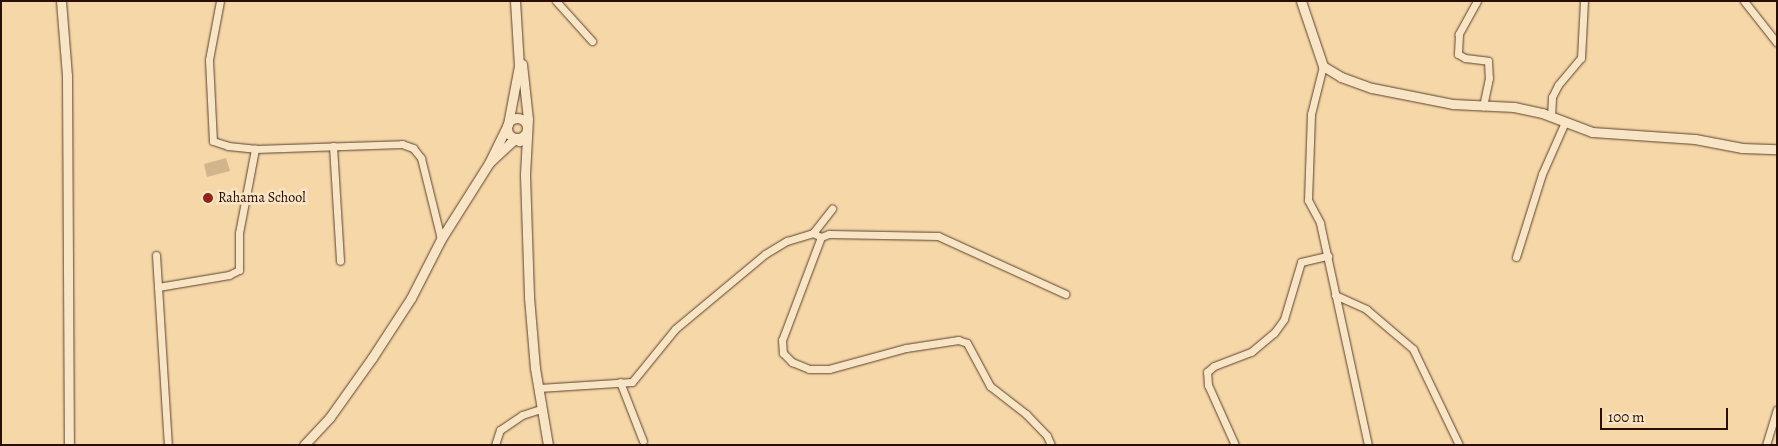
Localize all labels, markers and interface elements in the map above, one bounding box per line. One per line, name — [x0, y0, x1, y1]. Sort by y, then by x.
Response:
place label: Rahama School — [218, 190, 306, 206]
marker: Rahama School — [202, 192, 214, 204]
scale bar — [1603, 398, 1730, 430]
text: 100 m — [1608, 407, 1645, 427]

